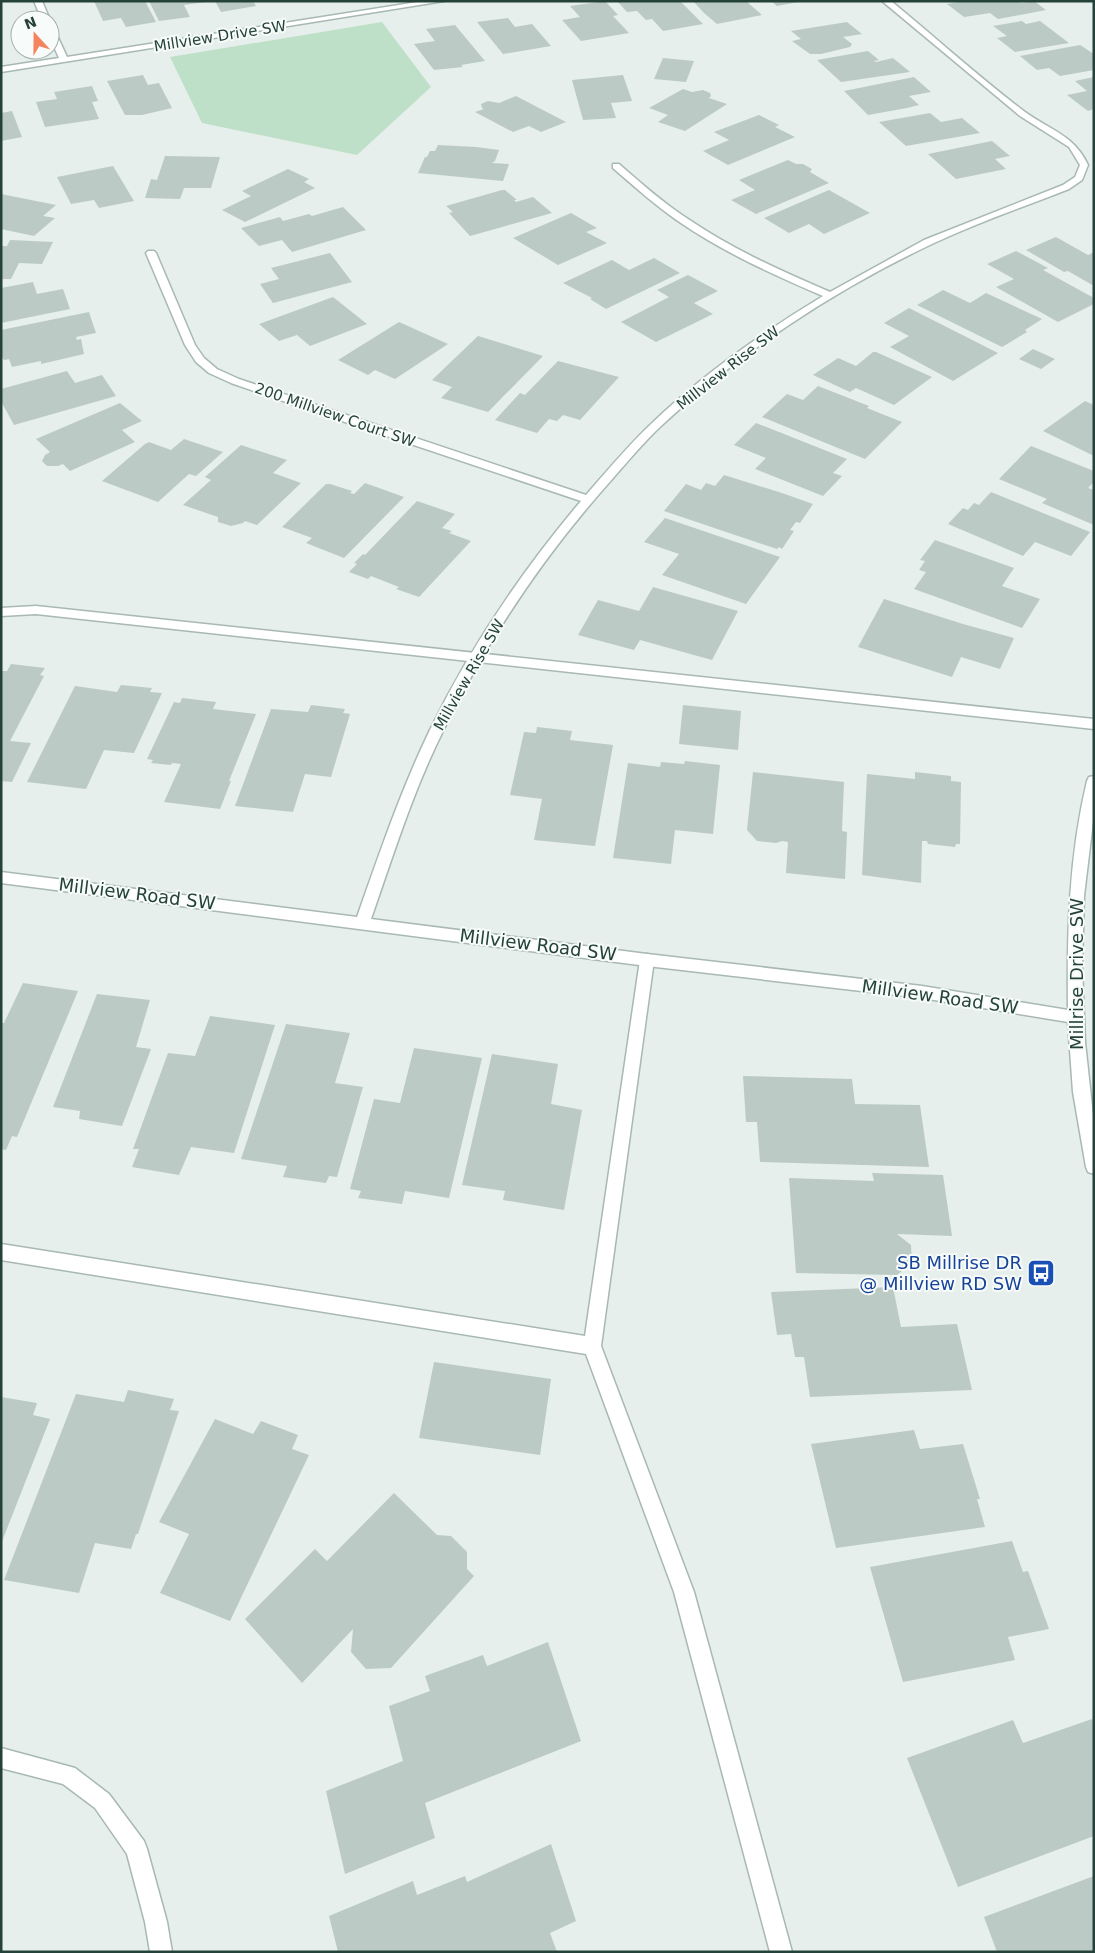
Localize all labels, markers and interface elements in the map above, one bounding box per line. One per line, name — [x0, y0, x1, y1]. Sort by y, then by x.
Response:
north arrow — [10, 10, 60, 60]
text: N — [22, 13, 39, 32]
street label: Millview Drive SW — [152, 17, 288, 55]
street label: Millview Rise SW — [673, 322, 783, 414]
street label: 200 Millview Court SW — [252, 379, 418, 451]
street label: Millview Rise SW — [430, 616, 508, 734]
street label: Millview Road SW — [57, 873, 217, 914]
street label: Millrise Drive SW — [1066, 898, 1087, 1050]
street label: Millview Road SW — [458, 924, 618, 965]
street label: Millview Road SW — [860, 975, 1020, 1018]
place label: SB Millrise DR @ Millview RD SW — [859, 1252, 1022, 1294]
bus stop icon: SB Millrise DR @ Millview RD SW — [1026, 1258, 1056, 1288]

